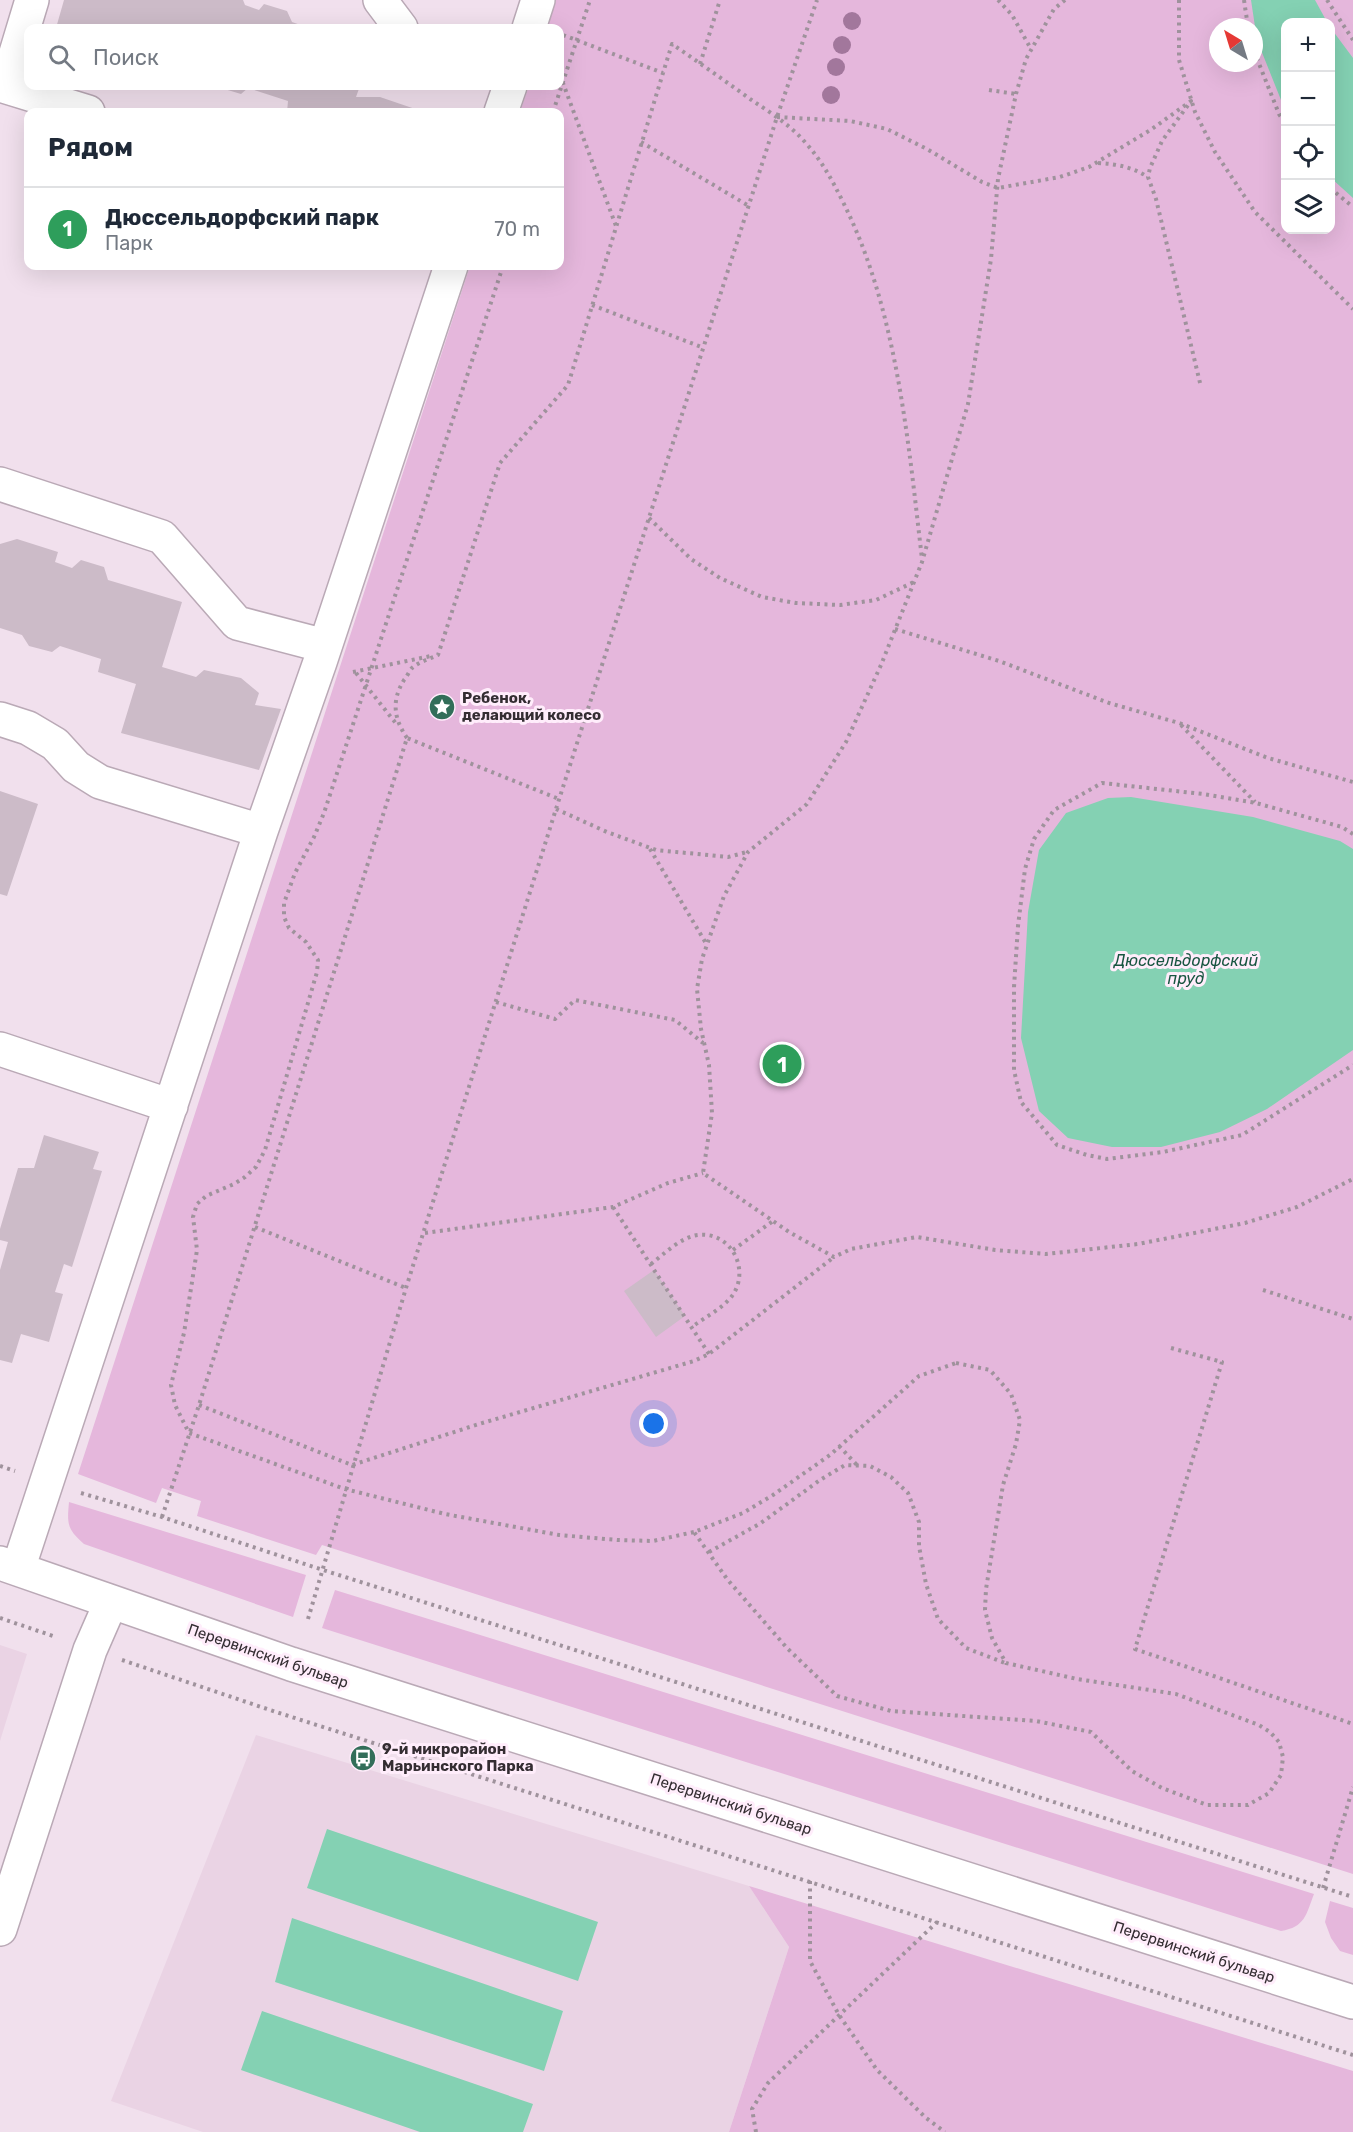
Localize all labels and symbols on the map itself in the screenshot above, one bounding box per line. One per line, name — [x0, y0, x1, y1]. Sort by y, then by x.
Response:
north arrow — [1209, 18, 1263, 72]
place label: Ребенок, делающий колесо — [462, 689, 601, 724]
place icon: Ребенок, делающий колесо — [427, 692, 457, 722]
water label: Дюссельдорфский пруд — [1112, 951, 1258, 988]
pin: 1 — [762, 1042, 802, 1086]
your location — [639, 1409, 668, 1438]
street label: Перервинский бульвар — [185, 1620, 351, 1692]
place label: 9-й микрорайон Марьинского Парка — [382, 1740, 534, 1775]
bus stop icon: 9-й микрорайон Марьинского Парка — [348, 1743, 378, 1773]
street label: Перервинский бульвар — [648, 1769, 814, 1839]
street label: Перервинский бульвар — [1111, 1917, 1277, 1987]

